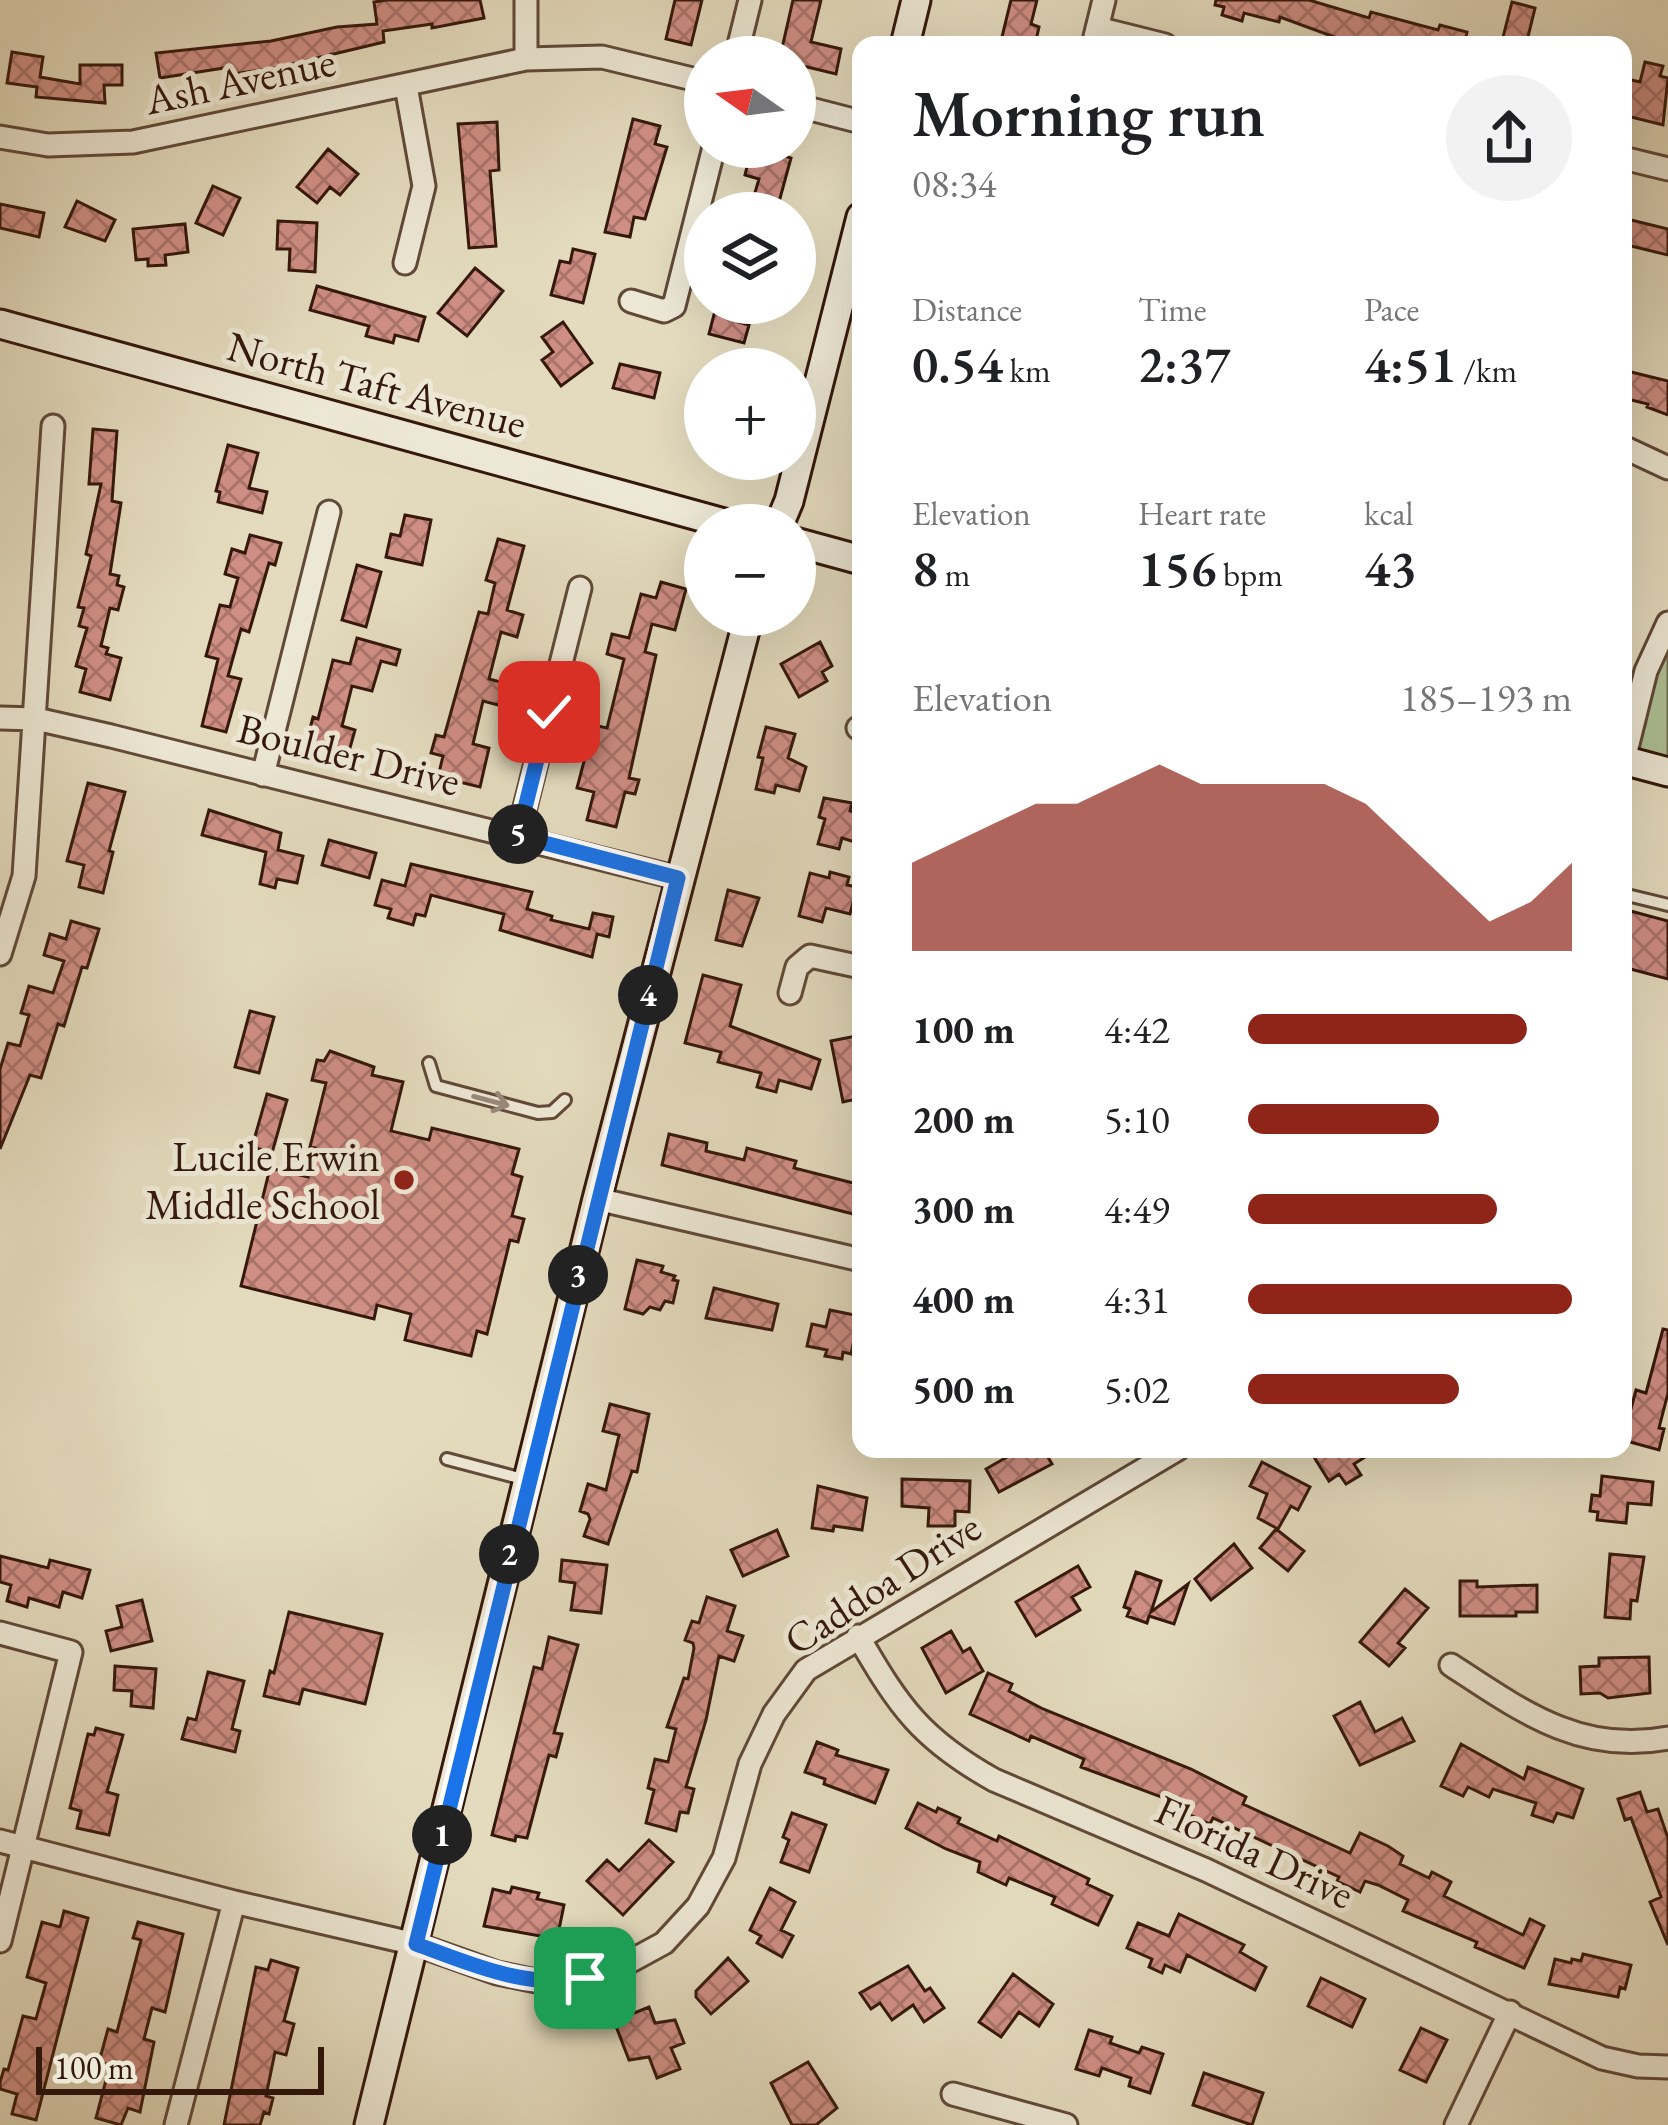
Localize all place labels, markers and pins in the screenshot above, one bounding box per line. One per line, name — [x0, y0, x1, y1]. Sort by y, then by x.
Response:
pin — [498, 661, 600, 763]
pin: 5 — [488, 804, 548, 864]
pin: 4 — [618, 965, 678, 1025]
place label: Lucile Erwin Middle School — [145, 1129, 380, 1232]
marker: Lucile Erwin Middle School — [391, 1167, 417, 1193]
pin: 3 — [548, 1245, 608, 1305]
pin: 2 — [479, 1524, 539, 1584]
pin: 1 — [412, 1805, 472, 1865]
pin — [534, 1927, 636, 2029]

